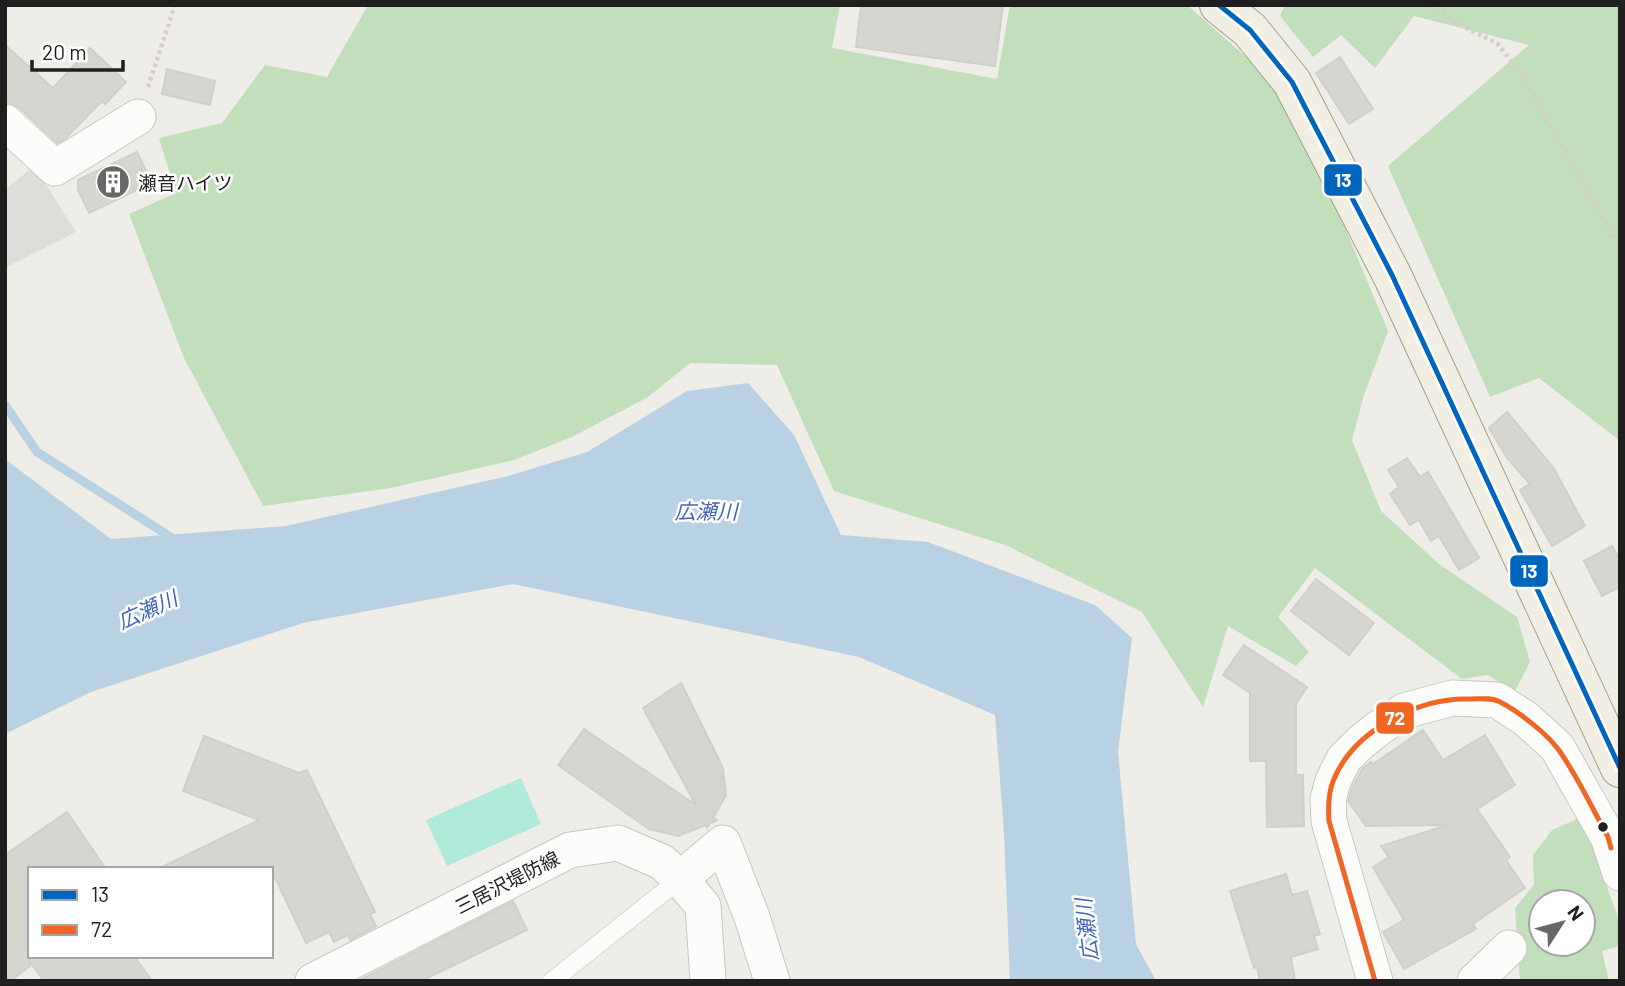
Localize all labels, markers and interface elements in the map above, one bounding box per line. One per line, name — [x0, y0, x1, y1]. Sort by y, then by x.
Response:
scale bar — [32, 28, 122, 72]
text: 20 m — [42, 39, 87, 64]
building icon: 瀬音ハイツ — [94, 163, 132, 201]
line badge: 13 — [1323, 163, 1363, 197]
text: 13 — [1335, 168, 1352, 191]
place label: 瀬音ハイツ — [138, 171, 233, 194]
water label: 広瀬川 — [675, 498, 739, 523]
line badge: 13 — [1509, 554, 1549, 588]
text: 13 — [1521, 559, 1538, 582]
water label: 広瀬川 — [113, 584, 183, 633]
line badge: 72 — [1375, 701, 1415, 735]
text: 72 — [1385, 706, 1405, 729]
unlabelled marker — [1596, 820, 1610, 834]
street label: 三居沢堤防線 — [451, 846, 563, 918]
legend — [28, 867, 273, 958]
text: 13 — [91, 881, 109, 906]
north arrow — [1527, 888, 1597, 958]
water label: 広瀬川 — [1070, 895, 1102, 963]
text: N — [1563, 901, 1589, 925]
text: 72 — [91, 916, 112, 941]

